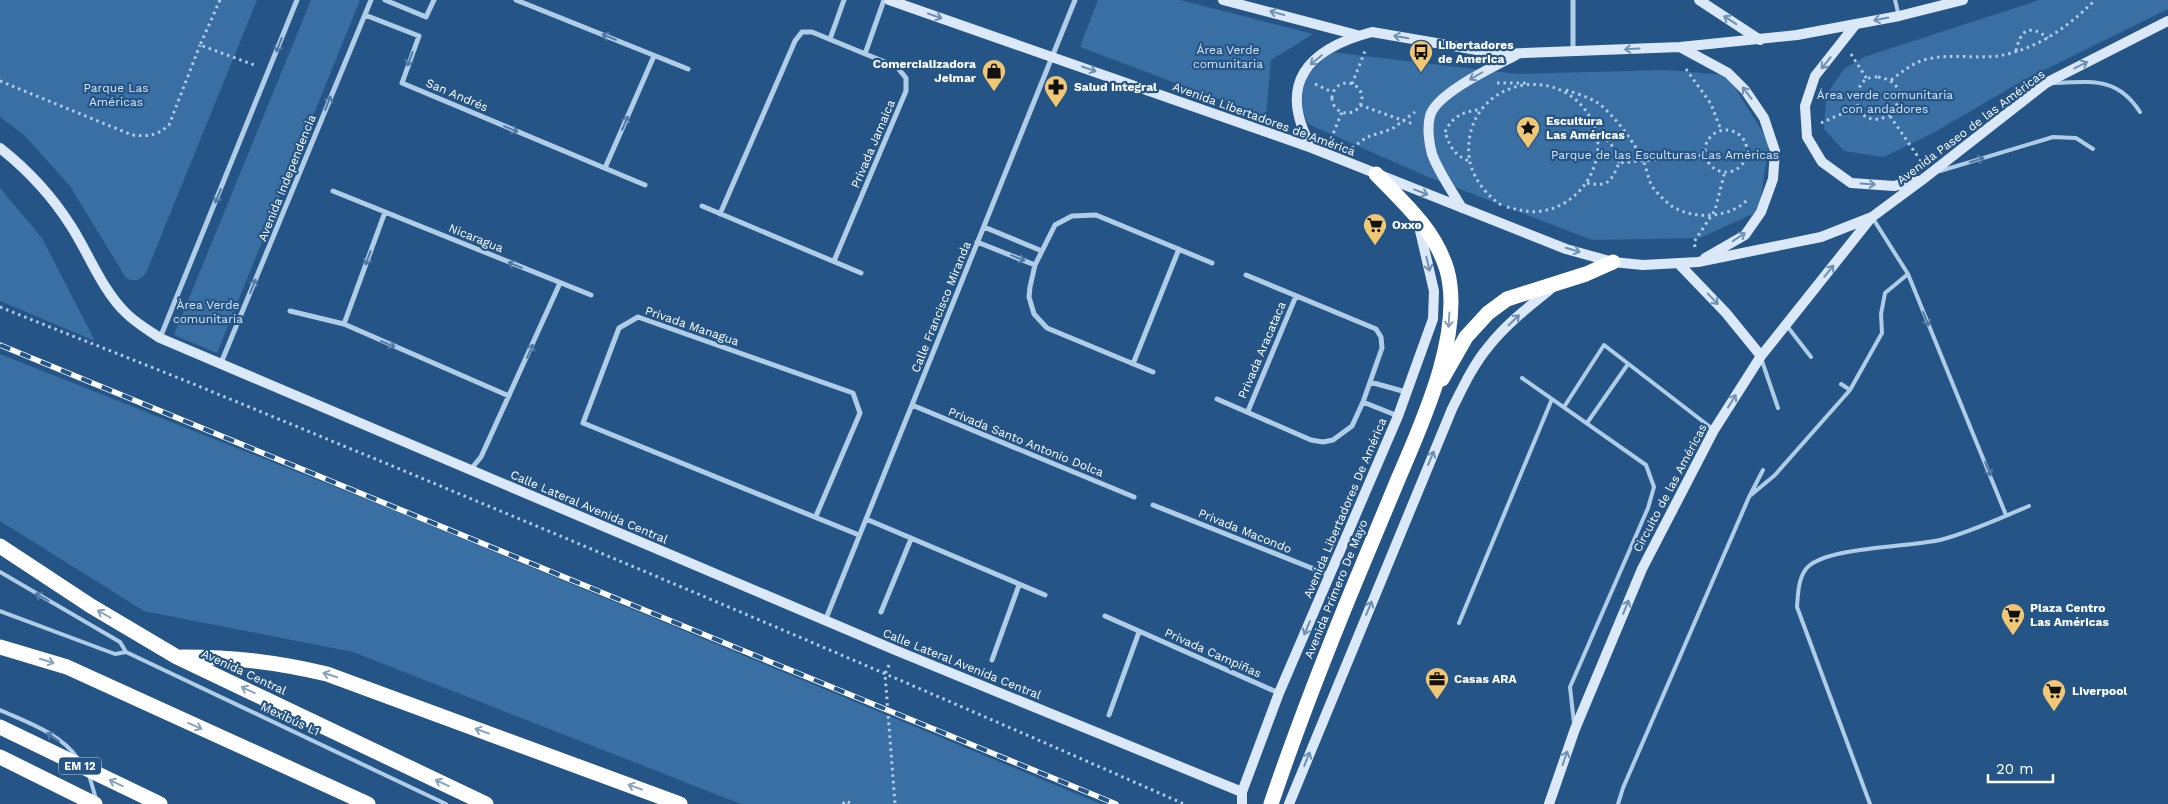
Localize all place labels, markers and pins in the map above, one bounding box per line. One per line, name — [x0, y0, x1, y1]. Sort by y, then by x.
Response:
place label: Libertadores de America — [1438, 38, 1514, 66]
bus stop icon: Libertadores de America — [1408, 39, 1434, 73]
place label: Comercializadora Jelmar — [873, 57, 977, 85]
shop icon: Comercializadora Jelmar — [981, 58, 1007, 92]
pharmacy icon: Salud Integral — [1043, 74, 1069, 108]
place label: Salud Integral — [1074, 80, 1157, 94]
place label: Escultura Las Américas — [1546, 114, 1626, 142]
place icon: Escultura Las Américas — [1515, 115, 1541, 149]
supermarket icon: Oxxo — [1362, 212, 1388, 246]
place label: Oxxo — [1392, 218, 1422, 232]
place label: Plaza Centro Las Américas — [2030, 601, 2110, 629]
supermarket icon: Plaza Centro Las Américas — [2000, 602, 2026, 636]
office icon: Casas ARA — [1424, 666, 1450, 700]
place label: Casas ARA — [1454, 672, 1517, 686]
supermarket icon: Liverpool — [2041, 678, 2067, 712]
place label: Liverpool — [2072, 684, 2127, 698]

